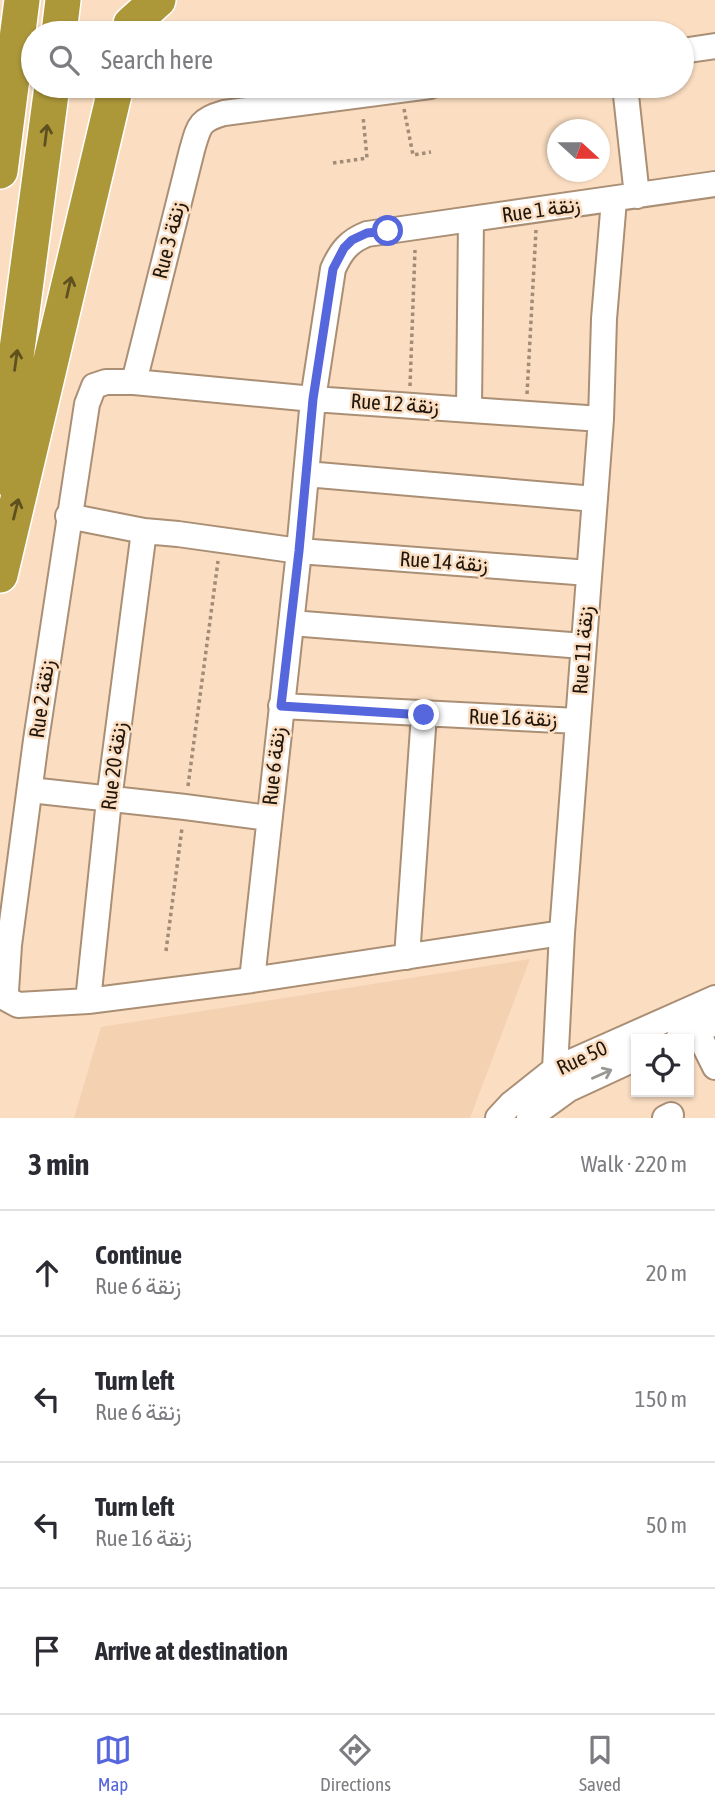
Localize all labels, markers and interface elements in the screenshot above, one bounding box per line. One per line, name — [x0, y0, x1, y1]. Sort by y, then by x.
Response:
search box — [21, 21, 694, 98]
icon: search — [45, 41, 83, 79]
text: Search here — [101, 45, 213, 75]
north arrow — [547, 119, 610, 182]
one-way arrow — [40, 124, 53, 147]
street label: Rue 1 زنقة — [500, 192, 582, 228]
street label: Rue 3 زنقة — [147, 199, 191, 281]
route start — [372, 215, 403, 246]
one-way arrow — [63, 277, 76, 299]
one-way arrow — [9, 350, 22, 372]
street label: Rue 12 زنقة — [350, 388, 440, 420]
one-way arrow — [10, 498, 23, 521]
street label: Rue 14 زنقة — [399, 546, 489, 578]
street label: Rue 11 زنقة — [567, 605, 599, 695]
street label: Rue 2 زنقة — [24, 658, 60, 740]
route end — [408, 699, 439, 730]
street label: Rue 16 زنقة — [468, 703, 558, 733]
street label: Rue 20 زنقة — [96, 720, 132, 812]
street label: Rue 6 زنقة — [257, 725, 291, 807]
map controls — [631, 1034, 694, 1097]
button: locate — [631, 1034, 694, 1097]
street label: Rue 50 — [553, 1035, 611, 1079]
one-way arrow — [591, 1067, 612, 1080]
text: 3 min — [28, 1147, 89, 1181]
text: Walk · 220 m — [581, 1151, 687, 1177]
text: Continue — [95, 1240, 182, 1270]
icon: ahead — [28, 1254, 66, 1292]
text: 20 m — [646, 1260, 687, 1286]
text: Rue 6 زنقة — [95, 1273, 181, 1299]
text: Turn left — [95, 1366, 175, 1396]
icon: left — [28, 1380, 66, 1418]
text: 150 m — [635, 1386, 687, 1412]
text: Rue 6 زنقة — [95, 1399, 181, 1425]
text: Turn left — [95, 1492, 175, 1522]
icon: left — [28, 1506, 66, 1544]
text: 50 m — [646, 1512, 687, 1538]
text: Rue 16 زنقة — [95, 1525, 192, 1551]
icon: arrive — [28, 1632, 66, 1670]
text: Arrive at destination — [95, 1636, 288, 1666]
tab: Map — [94, 1731, 132, 1795]
tab: Directions — [320, 1731, 391, 1795]
tab: Saved — [579, 1731, 621, 1795]

